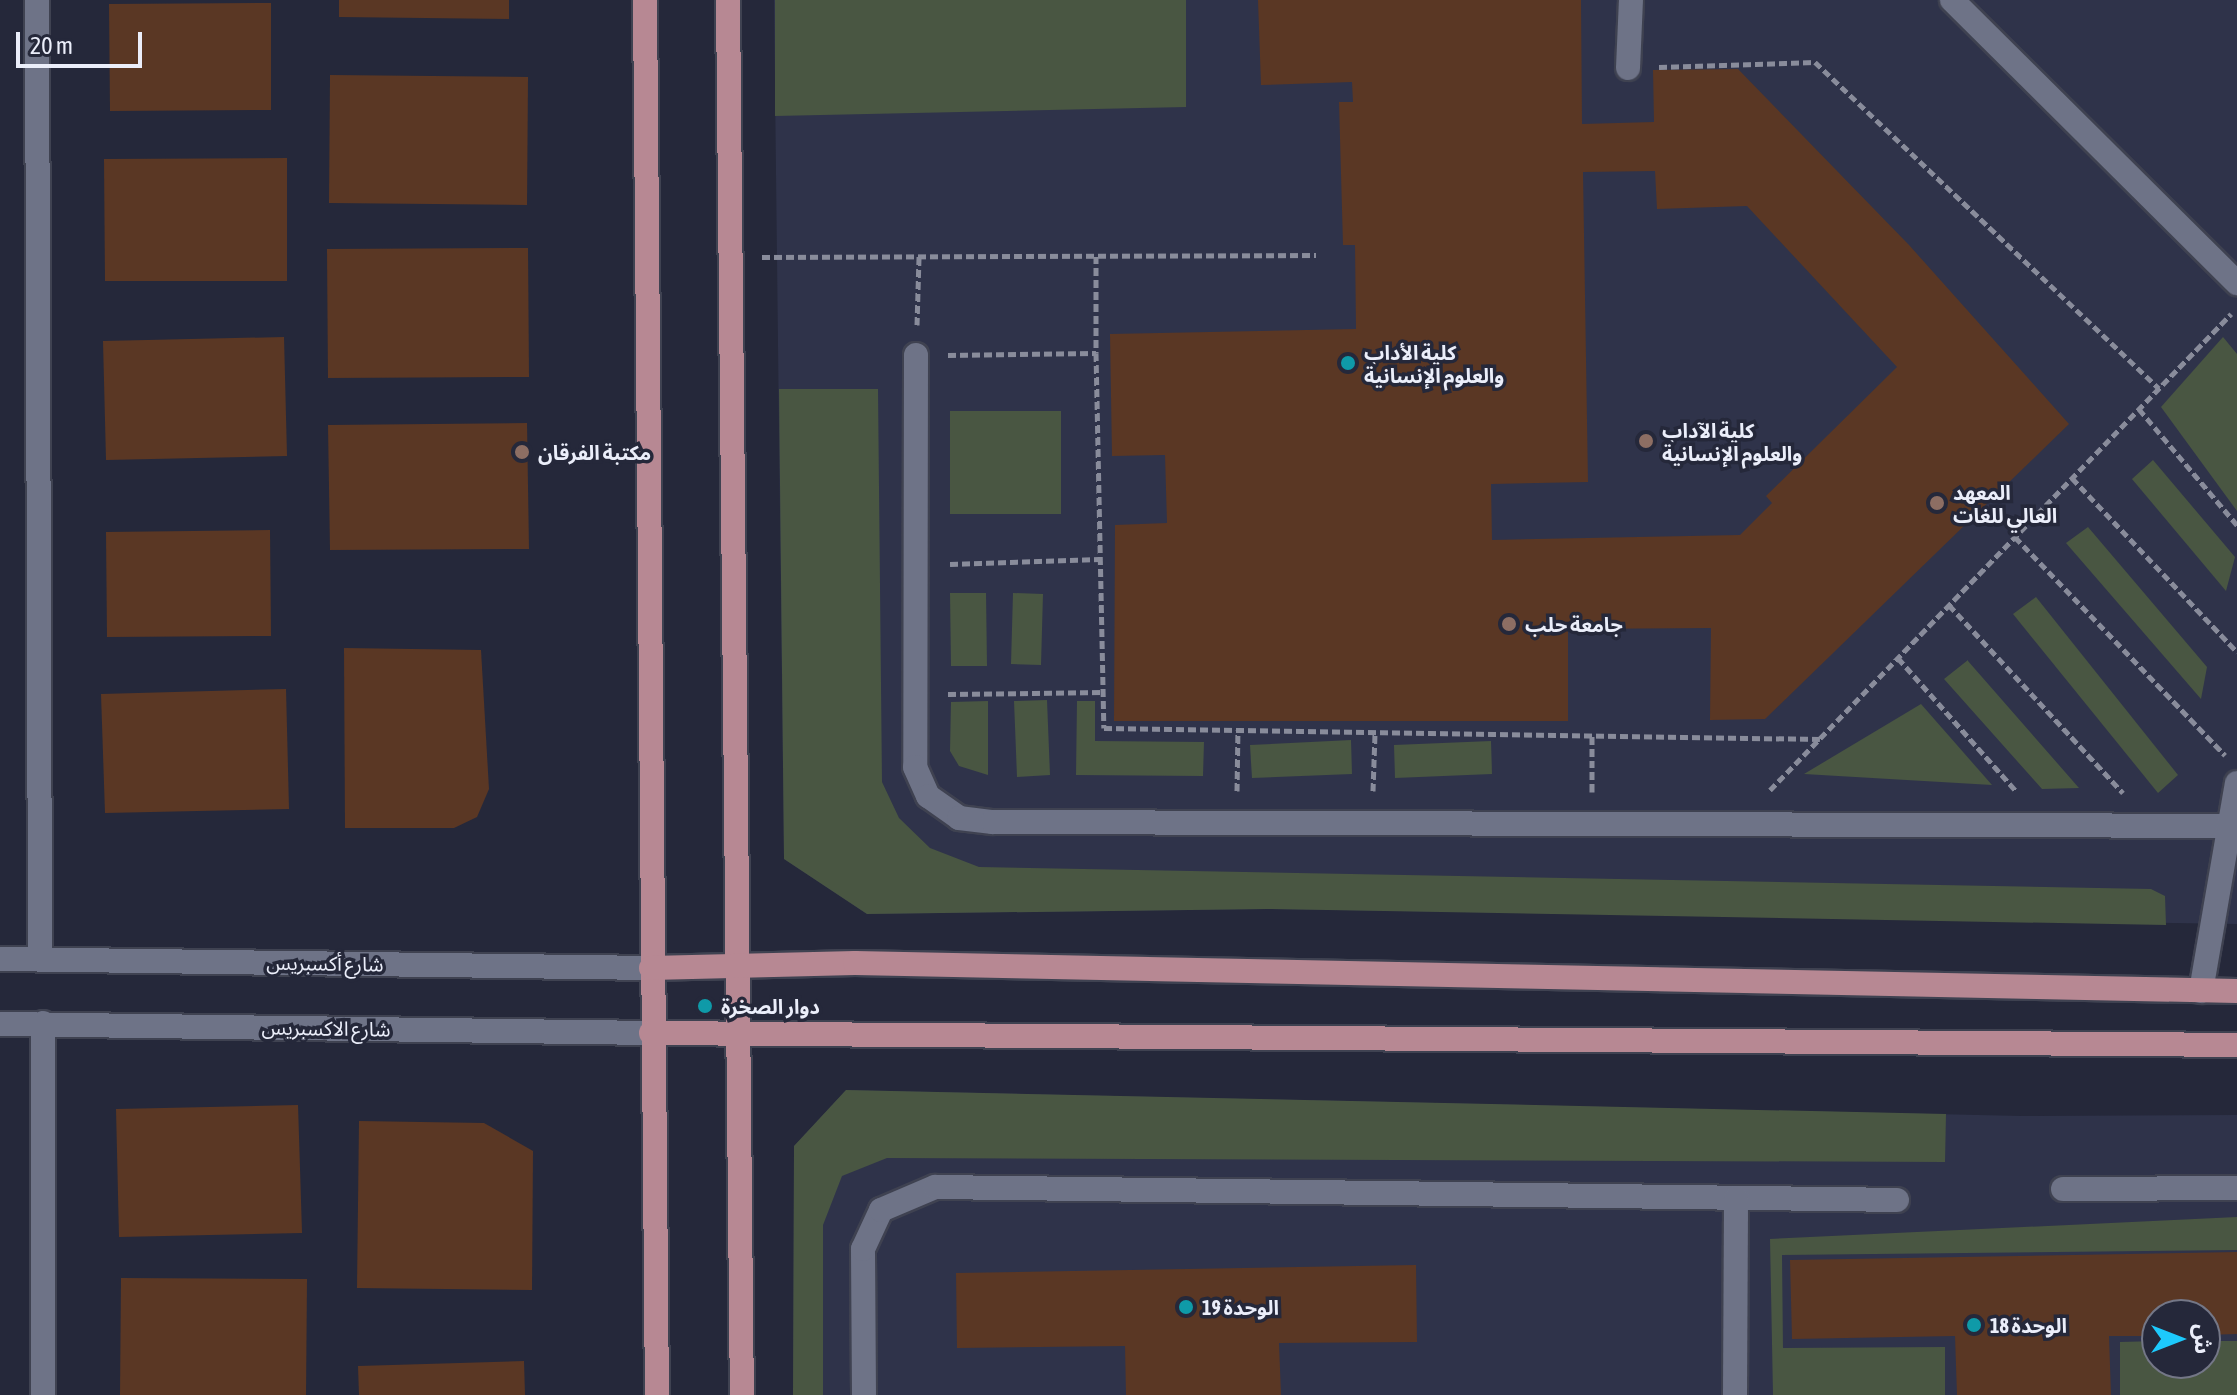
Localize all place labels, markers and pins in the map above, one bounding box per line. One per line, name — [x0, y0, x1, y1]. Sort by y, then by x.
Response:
place label: كلية الأداب والعلوم الإنسانية — [1364, 340, 1504, 387]
marker: كلية الأداب والعلوم الإنسانية — [1339, 354, 1357, 372]
place label: كلية الآداب والعلوم الإنسانية — [1662, 418, 1802, 465]
marker: كلية الآداب والعلوم الإنسانية — [1637, 432, 1655, 450]
place label: مكتبة الفرقان — [538, 440, 651, 464]
marker: مكتبة الفرقان — [513, 443, 531, 461]
place label: المعهد العالي للغات — [1953, 480, 2057, 527]
marker: المعهد العالي للغات — [1928, 494, 1946, 512]
place label: جامعة حلب — [1525, 612, 1623, 636]
marker: جامعة حلب — [1500, 615, 1518, 633]
place label: دوار الصخرة — [721, 994, 820, 1018]
marker: دوار الصخرة — [696, 997, 714, 1015]
place label: الوحدة 19 — [1202, 1295, 1279, 1319]
marker: الوحدة 19 — [1177, 1298, 1195, 1316]
place label: الوحدة 18 — [1990, 1313, 2067, 1337]
marker: الوحدة 18 — [1965, 1316, 1983, 1334]

